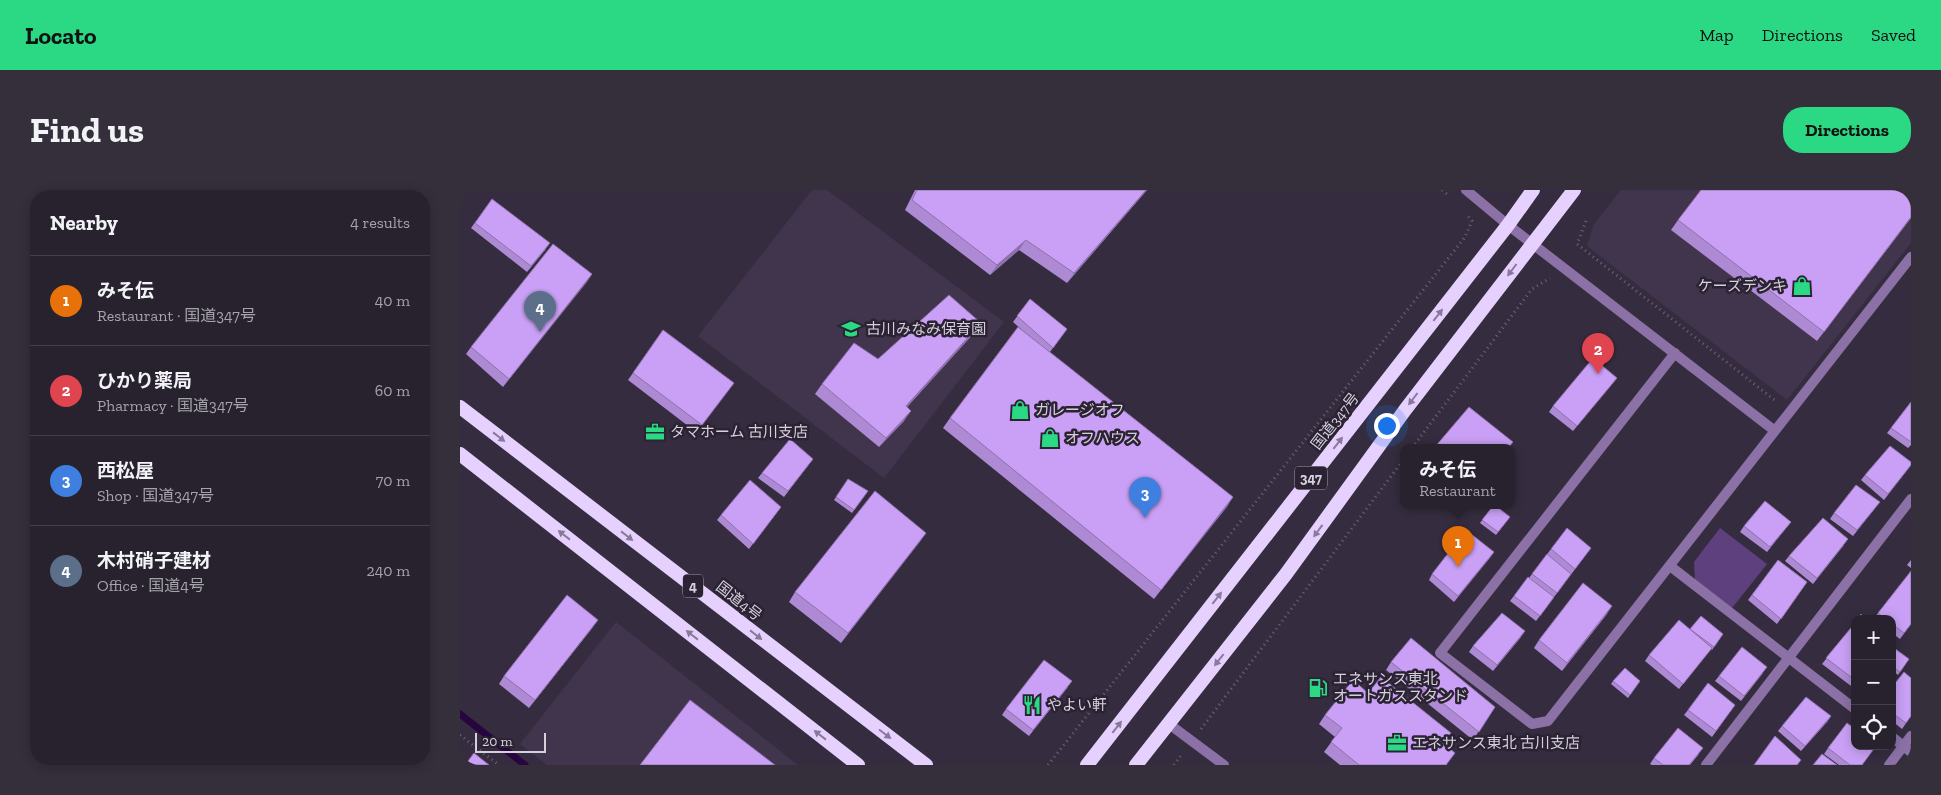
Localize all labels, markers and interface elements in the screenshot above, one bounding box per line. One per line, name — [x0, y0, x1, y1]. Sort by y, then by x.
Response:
text: Locato — [25, 21, 97, 50]
text: Map — [1699, 24, 1734, 46]
text: Directions — [1762, 24, 1843, 46]
text: Saved — [1871, 24, 1916, 46]
button: Directions — [1783, 107, 1911, 153]
text: Find us — [30, 109, 144, 151]
text: Nearby — [50, 210, 118, 235]
text: 4 results — [350, 213, 410, 232]
one-way arrow — [1507, 263, 1517, 277]
shop icon: ケーズデンキ — [1791, 275, 1813, 297]
place label: ケーズデンキ — [1698, 277, 1787, 295]
text: みそ伝 — [97, 279, 154, 302]
text: 1 — [63, 291, 69, 310]
text: 40 m — [375, 291, 410, 310]
pin: 4 — [524, 291, 556, 332]
text: Restaurant · 国道347号 — [97, 306, 256, 325]
one-way arrow — [1433, 308, 1443, 322]
school or university icon: 古川みなみ保育園 — [840, 318, 862, 340]
place label: 古川みなみ保育園 — [866, 320, 986, 338]
pin: 2 — [1582, 333, 1614, 374]
text: ひかり薬局 — [97, 369, 192, 392]
text: 2 — [62, 381, 70, 400]
text: 60 m — [375, 381, 410, 400]
street label: 国道347号 — [1307, 389, 1363, 453]
one-way arrow — [1408, 392, 1418, 406]
text: Pharmacy · 国道347号 — [97, 396, 249, 415]
shop icon: ガレージオフ — [1009, 399, 1031, 421]
place label: ガレージオフ — [1035, 401, 1125, 419]
your location — [1374, 413, 1400, 439]
office icon: タマホーム 古川支店 — [644, 421, 666, 443]
place label: タマホーム 古川支店 — [670, 423, 808, 441]
shop icon: オフハウス — [1039, 427, 1061, 449]
place label: オフハウス — [1065, 429, 1140, 447]
one-way arrow — [492, 431, 505, 442]
one-way arrow — [1333, 437, 1344, 450]
popup — [1400, 444, 1515, 509]
text: みそ伝 — [1419, 458, 1476, 481]
text: 西松屋 — [97, 459, 154, 482]
road number: 347 — [1295, 466, 1327, 490]
text: 3 — [62, 471, 70, 490]
text: 70 m — [376, 471, 410, 490]
pin: 3 — [1129, 477, 1161, 518]
text: Restaurant — [1419, 481, 1496, 500]
text: Shop · 国道347号 — [97, 486, 214, 505]
one-way arrow — [1312, 524, 1323, 537]
pin: 1 — [1442, 526, 1474, 567]
one-way arrow — [558, 530, 571, 541]
one-way arrow — [620, 530, 633, 541]
text: 木村硝子建材 — [97, 549, 211, 572]
text: 4 — [61, 561, 71, 580]
text: 240 m — [366, 561, 410, 580]
road number: 4 — [683, 574, 703, 598]
text: Office · 国道4号 — [97, 576, 205, 595]
street label: 国道4号 — [713, 578, 765, 624]
one-way arrow — [1211, 592, 1222, 605]
map controls — [1851, 615, 1896, 750]
button: + — [1851, 615, 1896, 660]
one-way arrow — [749, 629, 762, 640]
one-way arrow — [685, 630, 699, 640]
one-way arrow — [1213, 653, 1224, 666]
button: − — [1851, 660, 1896, 705]
place label: エネサンス東北 オートガススタンド — [1333, 670, 1468, 705]
fuel station icon: エネサンス東北 オートガススタンド — [1307, 677, 1329, 699]
restaurant icon: やよい軒 — [1021, 694, 1043, 716]
place label: やよい軒 — [1047, 696, 1107, 714]
button: locate — [1851, 705, 1896, 750]
one-way arrow — [1111, 720, 1122, 733]
one-way arrow — [878, 728, 891, 739]
one-way arrow — [814, 729, 827, 740]
scale bar — [475, 730, 546, 753]
office icon: エネサンス東北 古川支店 — [1386, 732, 1408, 754]
text: 20 m — [482, 733, 513, 750]
place label: エネサンス東北 古川支店 — [1412, 734, 1580, 752]

